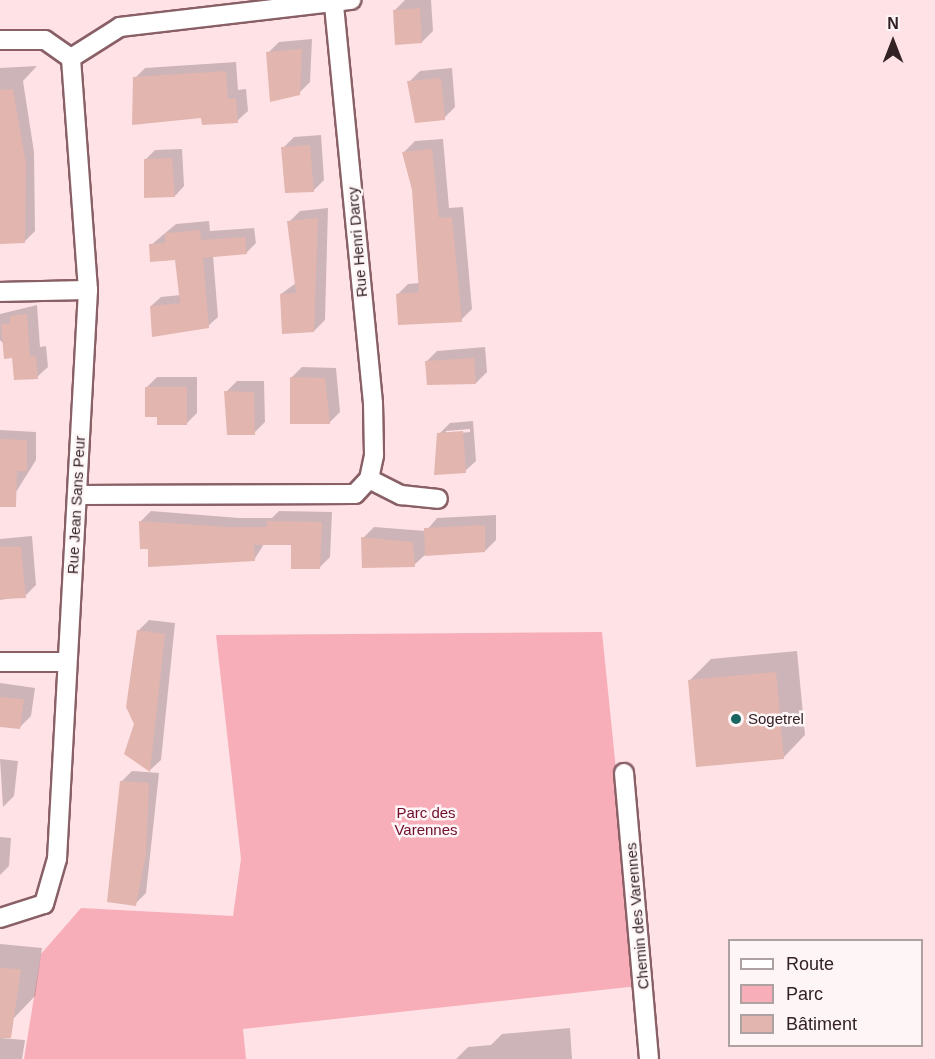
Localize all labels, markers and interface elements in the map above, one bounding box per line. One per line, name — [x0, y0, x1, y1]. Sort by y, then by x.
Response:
north arrow — [863, 12, 923, 72]
text: N — [887, 15, 899, 32]
street label: Rue Henri Darcy — [343, 186, 371, 298]
street label: Rue Jean Sans Peur — [63, 435, 89, 575]
place label: Sogetrel — [748, 710, 804, 728]
marker: Sogetrel — [729, 712, 743, 726]
park label: Parc des Varennes — [394, 803, 458, 838]
street label: Chemin des Varennes — [622, 842, 652, 990]
legend — [728, 939, 923, 1047]
text: Route — [786, 954, 834, 974]
text: Parc — [786, 984, 823, 1004]
text: Bâtiment — [786, 1014, 857, 1034]

